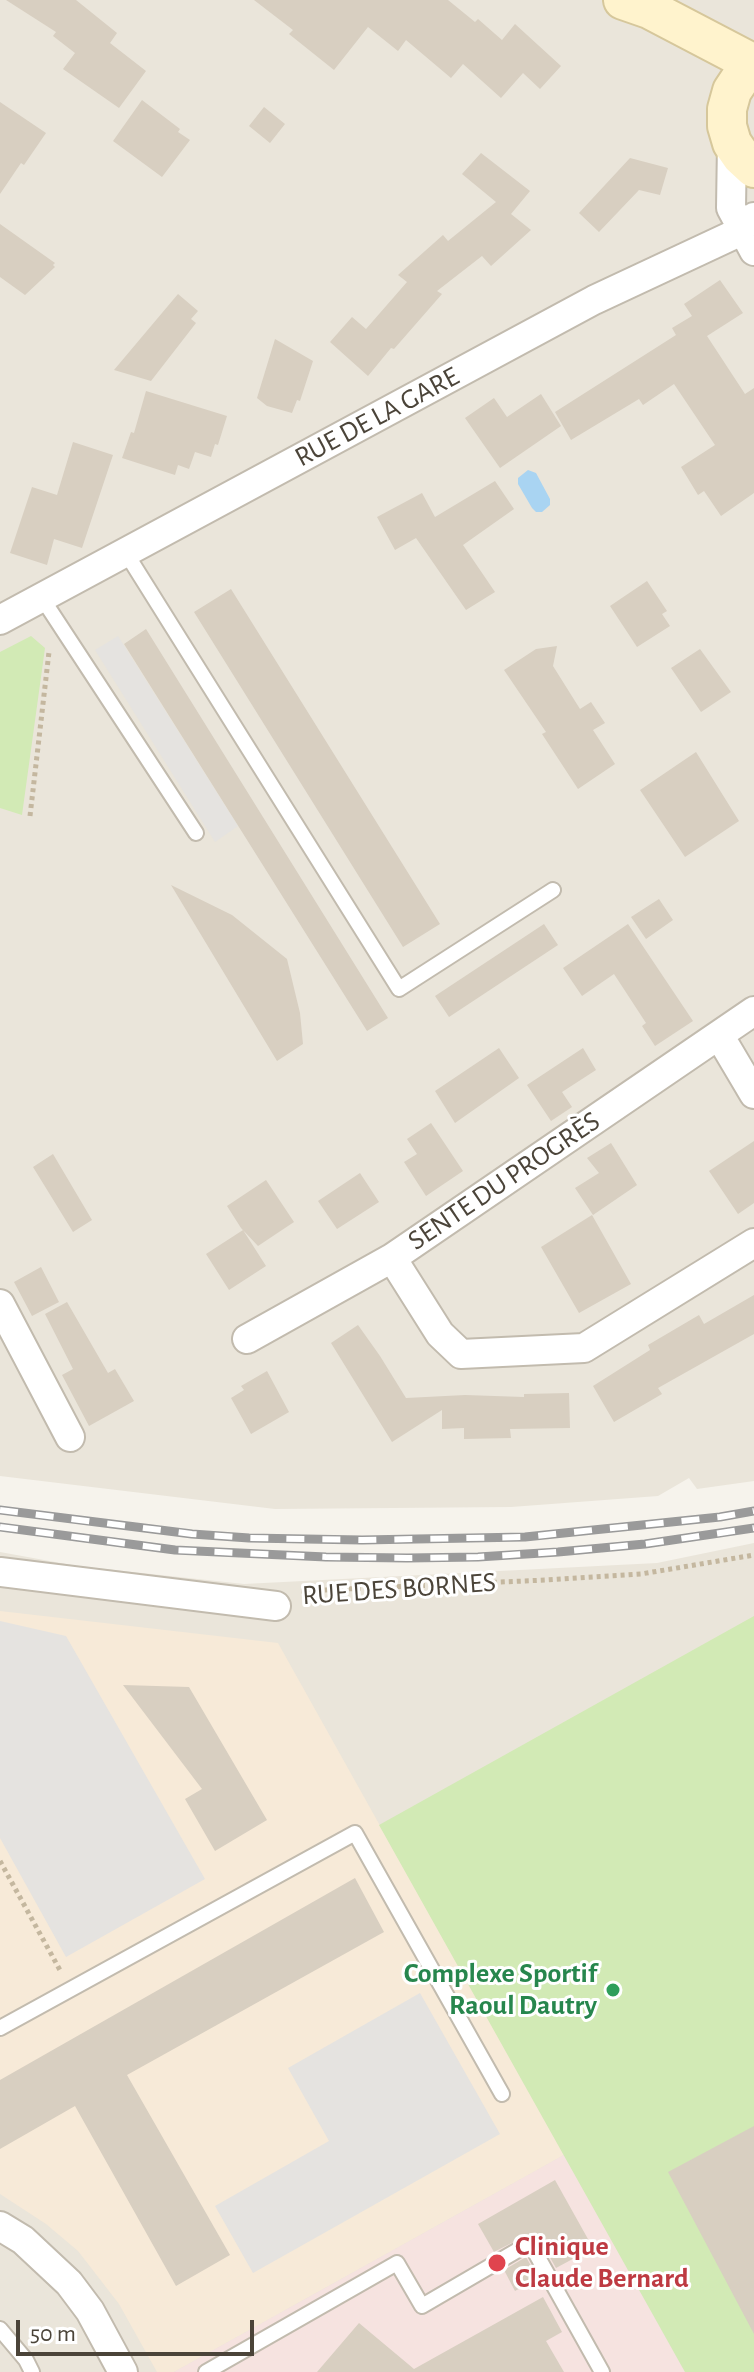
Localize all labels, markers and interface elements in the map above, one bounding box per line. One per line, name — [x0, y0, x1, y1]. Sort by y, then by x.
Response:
street label: RUE DE LA GARE — [289, 360, 465, 474]
street label: SENTE DU PROGRÈS — [402, 1104, 606, 1258]
street label: RUE DES BORNES — [301, 1565, 497, 1613]
place label: Complexe Sportif Raoul Dautry — [404, 1957, 597, 2023]
marker: Complexe Sportif Raoul Dautry — [604, 1981, 622, 1999]
place label: Clinique Claude Bernard — [515, 2230, 689, 2296]
marker: Clinique Claude Bernard — [486, 2252, 508, 2274]
scale bar — [20, 2304, 258, 2354]
text: 50 m — [30, 2322, 76, 2346]

